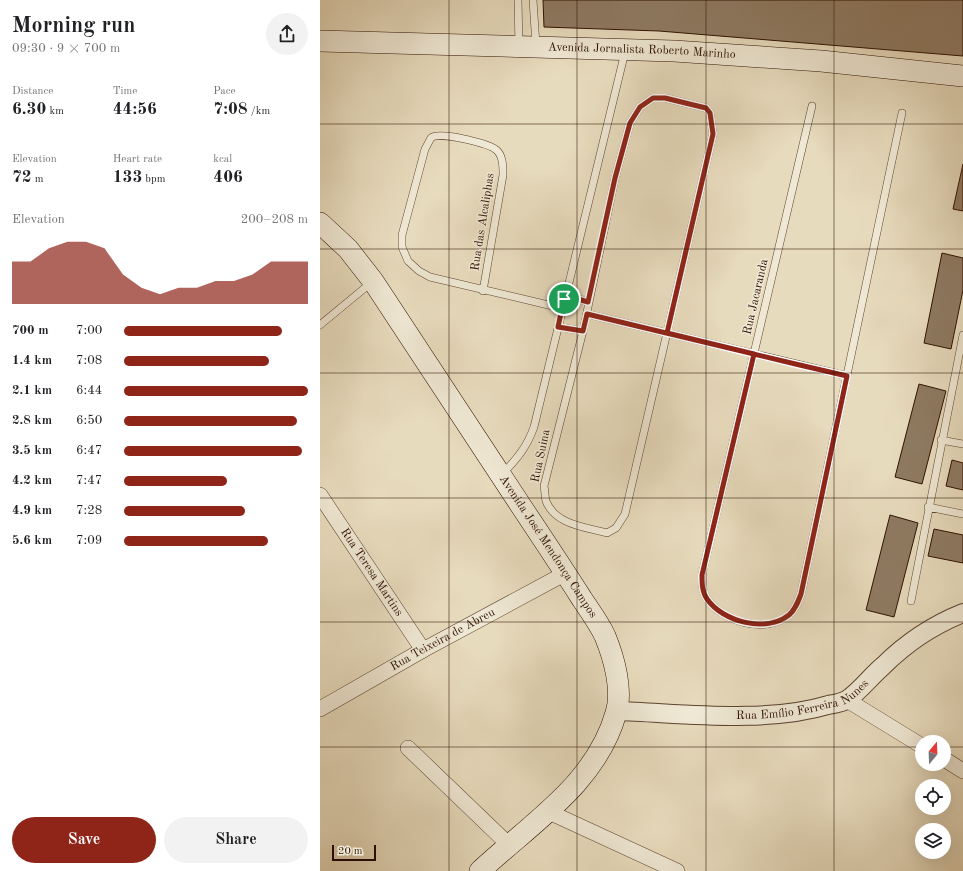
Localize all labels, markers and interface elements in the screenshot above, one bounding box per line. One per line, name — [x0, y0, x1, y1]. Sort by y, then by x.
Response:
button: share — [266, 13, 308, 55]
text: Morning run — [12, 15, 135, 37]
street label: Avenida Jornalista Roberto Marinho — [548, 41, 736, 61]
text: 09:30 · 9 × 700 m — [12, 42, 120, 55]
text: Distance — [12, 86, 53, 97]
text: Time — [113, 86, 137, 97]
text: Pace — [213, 86, 236, 97]
text: 6.30 — [12, 101, 46, 118]
text: 44:56 — [113, 101, 157, 118]
text: 7:08 — [213, 101, 248, 118]
text: km — [46, 106, 64, 117]
text: /km — [248, 106, 270, 117]
text: Elevation — [12, 154, 57, 165]
text: Heart rate — [113, 154, 162, 165]
text: kcal — [213, 154, 232, 165]
text: 72 — [12, 169, 32, 186]
text: 133 — [113, 169, 142, 186]
text: 406 — [213, 169, 243, 186]
street label: Rua das Alcaliphas — [469, 172, 497, 272]
text: m — [32, 174, 44, 185]
text: bpm — [142, 174, 165, 185]
text: Elevation — [12, 213, 65, 226]
text: 200–208 m — [241, 213, 308, 226]
street label: Rua Jacaranda — [741, 258, 771, 336]
pin — [547, 282, 581, 316]
icon: arrive — [553, 288, 575, 310]
text: 700 m — [12, 324, 49, 337]
text: 7:00 — [76, 324, 102, 337]
text: 1.4 km — [12, 354, 52, 367]
text: 7:08 — [76, 354, 102, 367]
text: 2.1 km — [12, 384, 52, 397]
text: 6:44 — [76, 384, 102, 397]
text: 2.8 km — [12, 414, 52, 427]
text: 6:50 — [76, 414, 102, 427]
street label: Rua Suina — [530, 428, 552, 484]
text: 3.5 km — [12, 444, 52, 457]
text: 6:47 — [76, 444, 102, 457]
street label: Avenida José Mendonça Campos — [497, 473, 599, 620]
text: 4.2 km — [12, 474, 52, 487]
text: 7:47 — [76, 474, 102, 487]
text: 4.9 km — [12, 504, 52, 517]
text: 7:28 — [76, 504, 102, 517]
street label: Rua Teresa Martins — [338, 526, 405, 619]
text: 5.6 km — [12, 534, 52, 547]
text: 7:09 — [76, 534, 102, 547]
street label: Rua Teixeira de Abreu — [389, 606, 498, 673]
street label: Rua Emílio Ferreira Nunes — [736, 678, 871, 722]
north arrow — [915, 735, 951, 771]
map controls — [915, 735, 951, 859]
button: locate — [915, 779, 951, 815]
button: Save — [12, 817, 156, 863]
button: Share — [164, 817, 308, 863]
button: layers — [915, 823, 951, 859]
scale bar — [332, 843, 376, 862]
text: 20 m — [338, 846, 363, 857]

